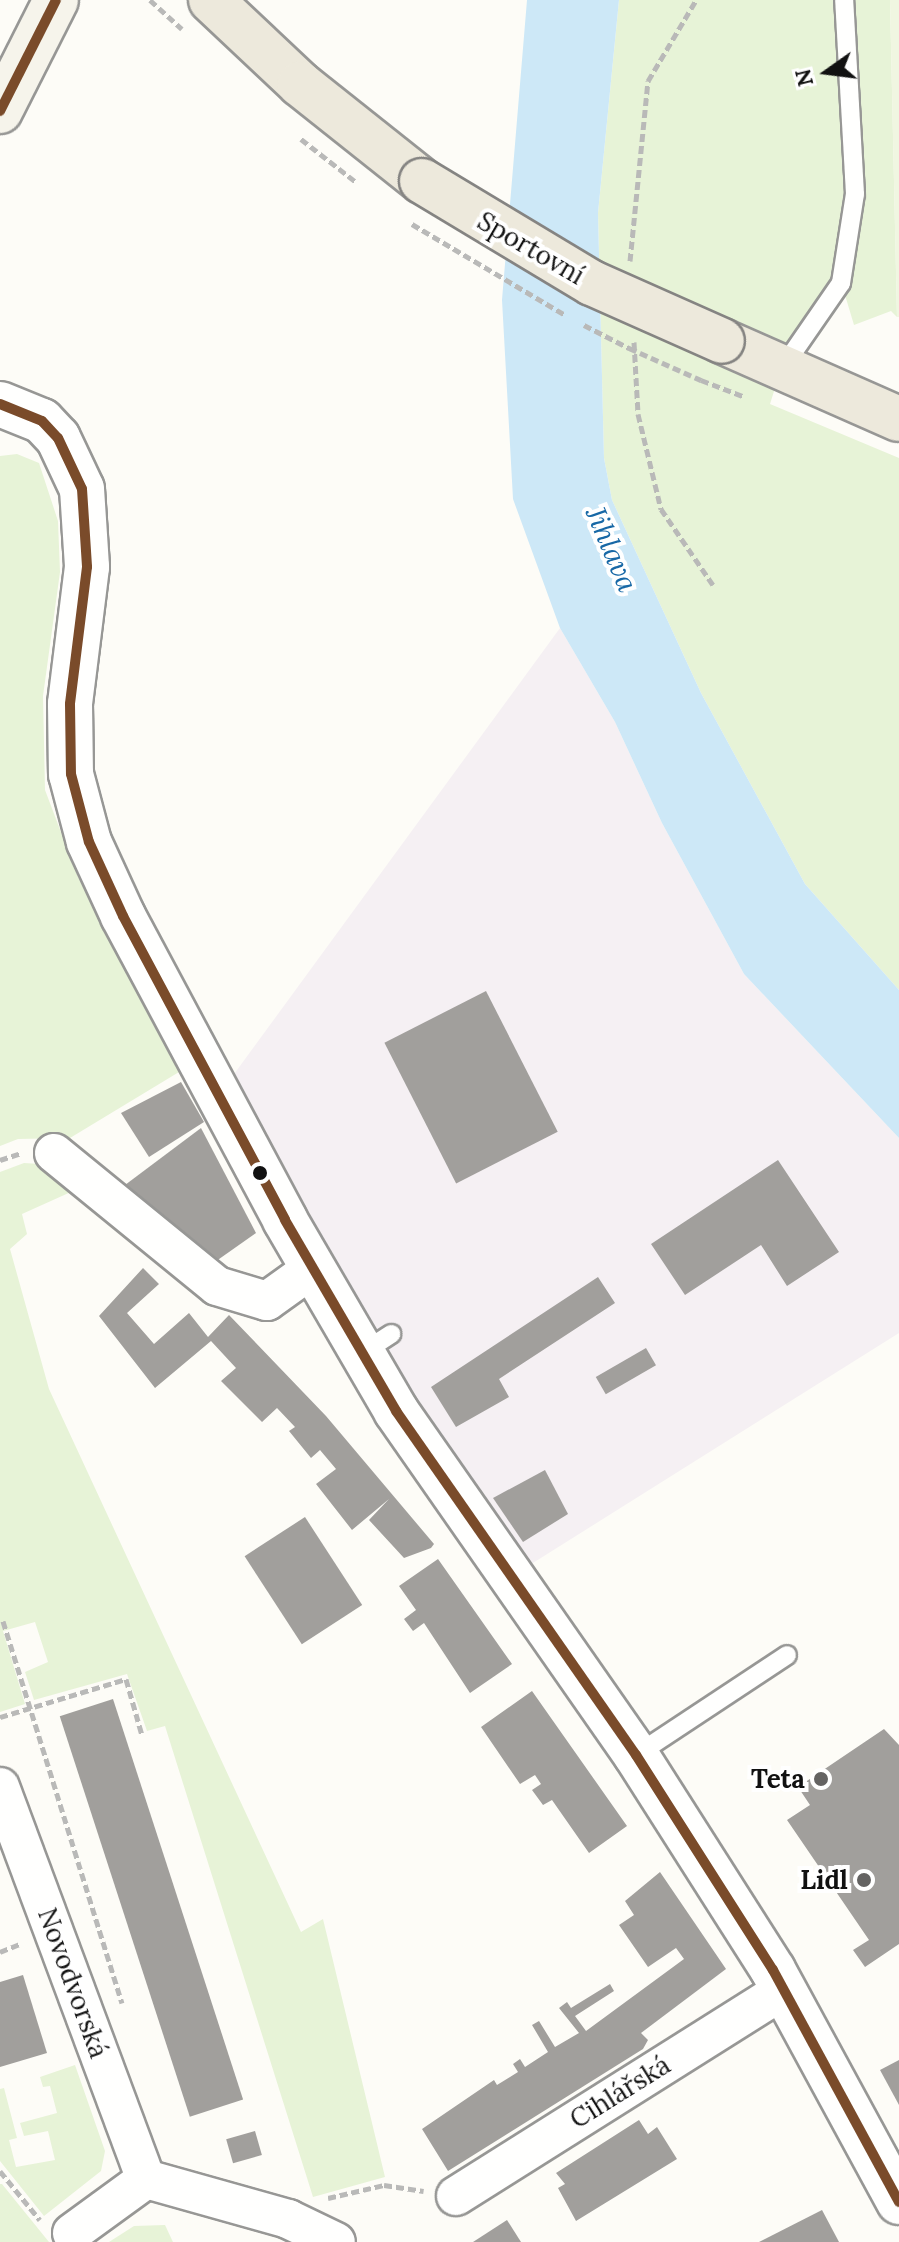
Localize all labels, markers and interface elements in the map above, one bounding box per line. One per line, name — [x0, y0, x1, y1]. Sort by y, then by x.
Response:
north arrow — [787, 32, 867, 112]
text: N — [788, 66, 819, 89]
street label: Sportovní — [472, 205, 590, 291]
water label: Jihlava — [579, 502, 645, 596]
unlabelled marker — [252, 1165, 268, 1181]
place label: Teta — [751, 1763, 805, 1795]
marker: Teta — [812, 1770, 830, 1788]
place label: Lidl — [800, 1864, 848, 1896]
marker: Lidl — [855, 1871, 873, 1889]
street label: Novodvorská — [31, 1904, 115, 2062]
street label: Cihlářská — [564, 2049, 676, 2135]

